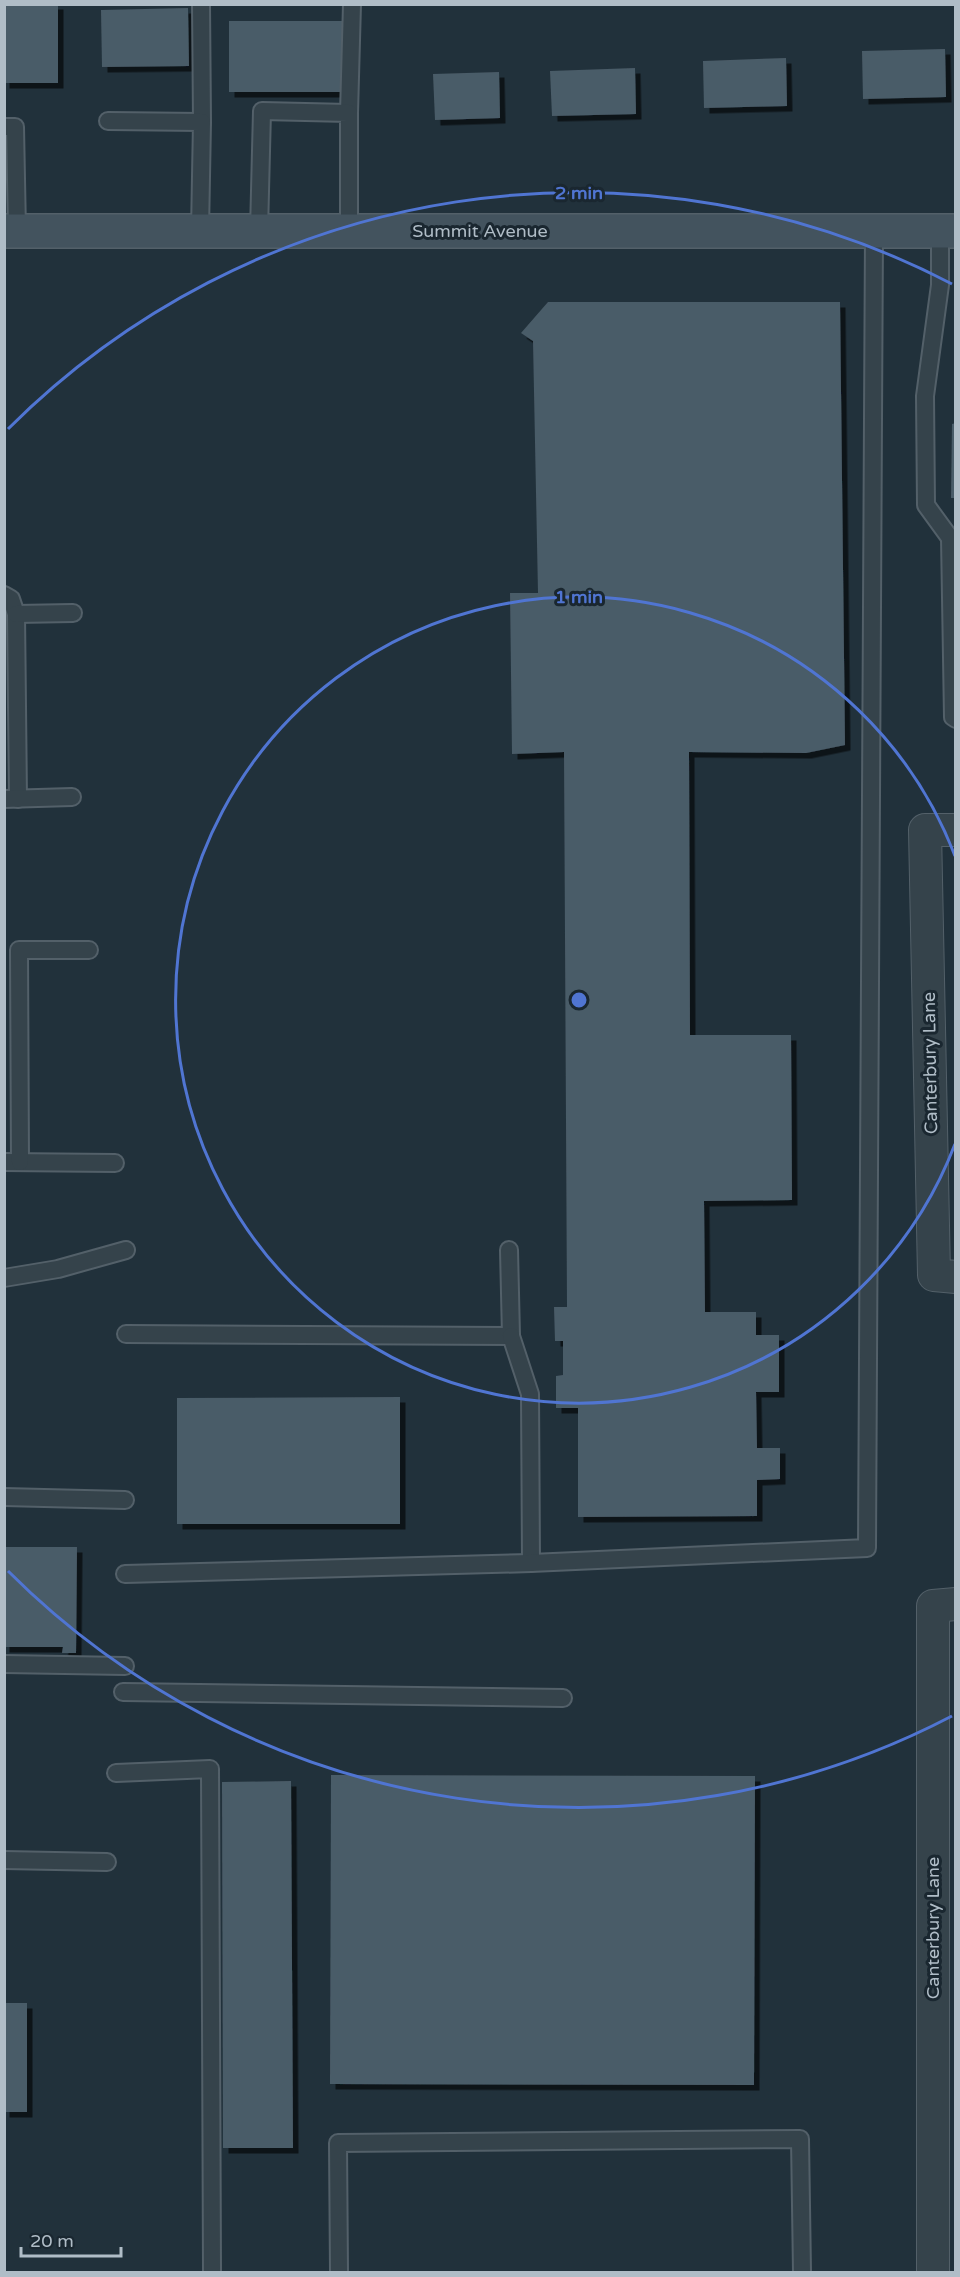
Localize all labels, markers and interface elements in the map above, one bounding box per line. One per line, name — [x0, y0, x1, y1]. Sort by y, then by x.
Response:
text: 2 min — [555, 182, 603, 204]
street label: Summit Avenue — [412, 220, 548, 242]
text: 1 min — [555, 586, 603, 608]
centre of rings — [569, 990, 589, 1010]
street label: Canterbury Lane — [918, 992, 942, 1134]
street label: Canterbury Lane — [922, 1857, 944, 1999]
scale bar — [21, 2220, 122, 2258]
text: 20 m — [30, 2230, 74, 2252]

